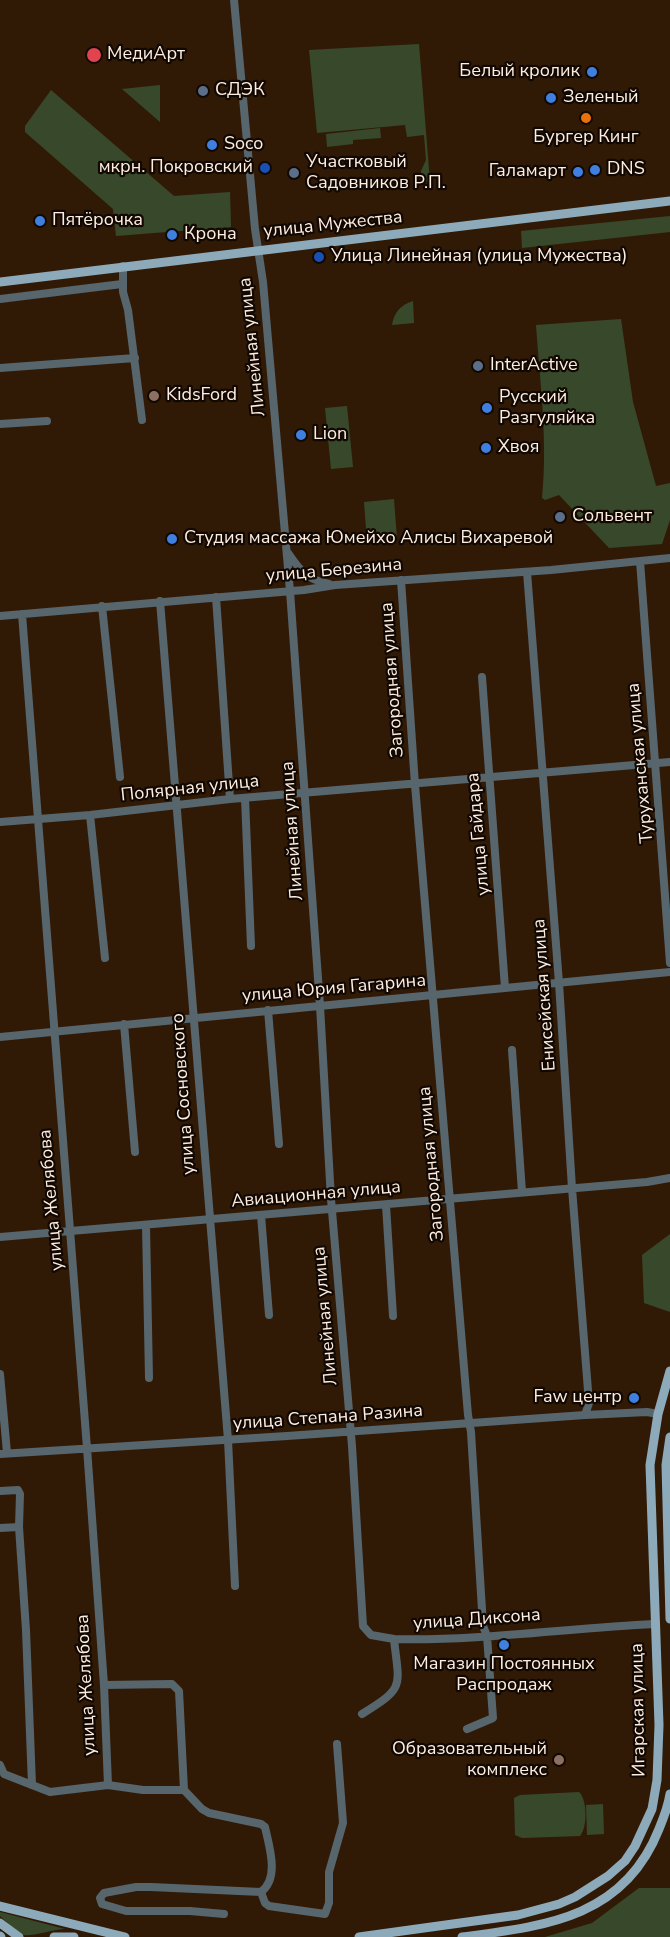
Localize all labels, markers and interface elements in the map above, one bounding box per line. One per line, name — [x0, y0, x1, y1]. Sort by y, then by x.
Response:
place label: МедиАрт — [107, 44, 185, 66]
marker: МедиАрт — [85, 46, 103, 64]
place label: Белый кролик — [459, 61, 580, 83]
marker: Белый кролик — [585, 65, 599, 79]
place label: СДЭК — [215, 80, 265, 102]
marker: СДЭК — [196, 84, 210, 98]
place label: Зеленый — [563, 87, 639, 109]
marker: Зеленый — [544, 91, 558, 105]
marker: Бургер Кинг — [579, 111, 593, 125]
place label: Бургер Кинг — [533, 127, 639, 149]
place label: Soco — [224, 134, 263, 156]
marker: Soco — [205, 138, 219, 152]
place label: Участковый Садовников Р.П. — [306, 152, 446, 195]
place label: мкрн. Покровский — [99, 157, 253, 179]
place label: DNS — [607, 159, 645, 181]
marker: мкрн. Покровский — [258, 161, 272, 175]
place label: Галамарт — [489, 161, 566, 183]
marker: DNS — [588, 163, 602, 177]
marker: Галамарт — [571, 165, 585, 179]
marker: Участковый Садовников Р.П. — [287, 166, 301, 180]
street label: улица Мужества — [262, 207, 404, 243]
place label: Пятёрочка — [52, 210, 143, 232]
marker: Пятёрочка — [33, 214, 47, 228]
place label: Крона — [184, 224, 237, 246]
marker: Крона — [165, 228, 179, 242]
place label: Улица Линейная (улица Мужества) — [331, 246, 627, 268]
marker: Улица Линейная (улица Мужества) — [312, 250, 326, 264]
street label: Линейная улица — [235, 277, 271, 417]
place label: InterActive — [490, 355, 578, 377]
marker: InterActive — [471, 359, 485, 373]
place label: KidsFord — [166, 385, 237, 407]
place label: Русский Разгуляйка — [499, 387, 595, 430]
marker: KidsFord — [147, 389, 161, 403]
marker: Русский Разгуляйка — [480, 401, 494, 415]
place label: Lion — [313, 424, 347, 446]
marker: Lion — [294, 428, 308, 442]
place label: Хвоя — [498, 437, 539, 459]
marker: Хвоя — [479, 441, 493, 455]
place label: Сольвент — [572, 506, 652, 528]
marker: Сольвент — [553, 510, 567, 524]
place label: Студия массажа Юмейхо Алисы Вихаревой — [184, 528, 553, 550]
marker: Студия массажа Юмейхо Алисы Вихаревой — [165, 532, 179, 546]
street label: улица Березина — [265, 554, 403, 588]
street label: Загородная улица — [377, 602, 409, 758]
street label: Туруханская улица — [623, 682, 659, 844]
street label: Линейная улица — [277, 761, 309, 901]
street label: Полярная улица — [120, 771, 260, 807]
street label: улица Гайдара — [463, 772, 495, 896]
street label: Енисейская улица — [529, 918, 561, 1072]
street label: улица Юрия Гагарина — [241, 970, 427, 1008]
street label: улица Сосновского — [168, 1012, 200, 1176]
street label: Загородная улица — [414, 1086, 450, 1242]
street label: улица Желябова — [35, 1128, 69, 1272]
street label: Авиационная улица — [230, 1177, 402, 1213]
street label: Линейная улица — [309, 1246, 343, 1386]
place label: Faw центр — [534, 1387, 622, 1409]
marker: Faw центр — [627, 1391, 641, 1405]
street label: улица Степана Разина — [232, 1401, 424, 1435]
street label: улица Диксона — [413, 1605, 541, 1635]
street label: улица Желябова — [73, 1614, 101, 1756]
marker: Магазин Постоянных Распродаж — [497, 1638, 511, 1652]
street label: Игарская улица — [627, 1643, 651, 1777]
place label: Магазин Постоянных Распродаж — [413, 1654, 595, 1696]
place label: Образовательный комплекс — [392, 1739, 547, 1782]
marker: Образовательный комплекс — [552, 1753, 566, 1767]

